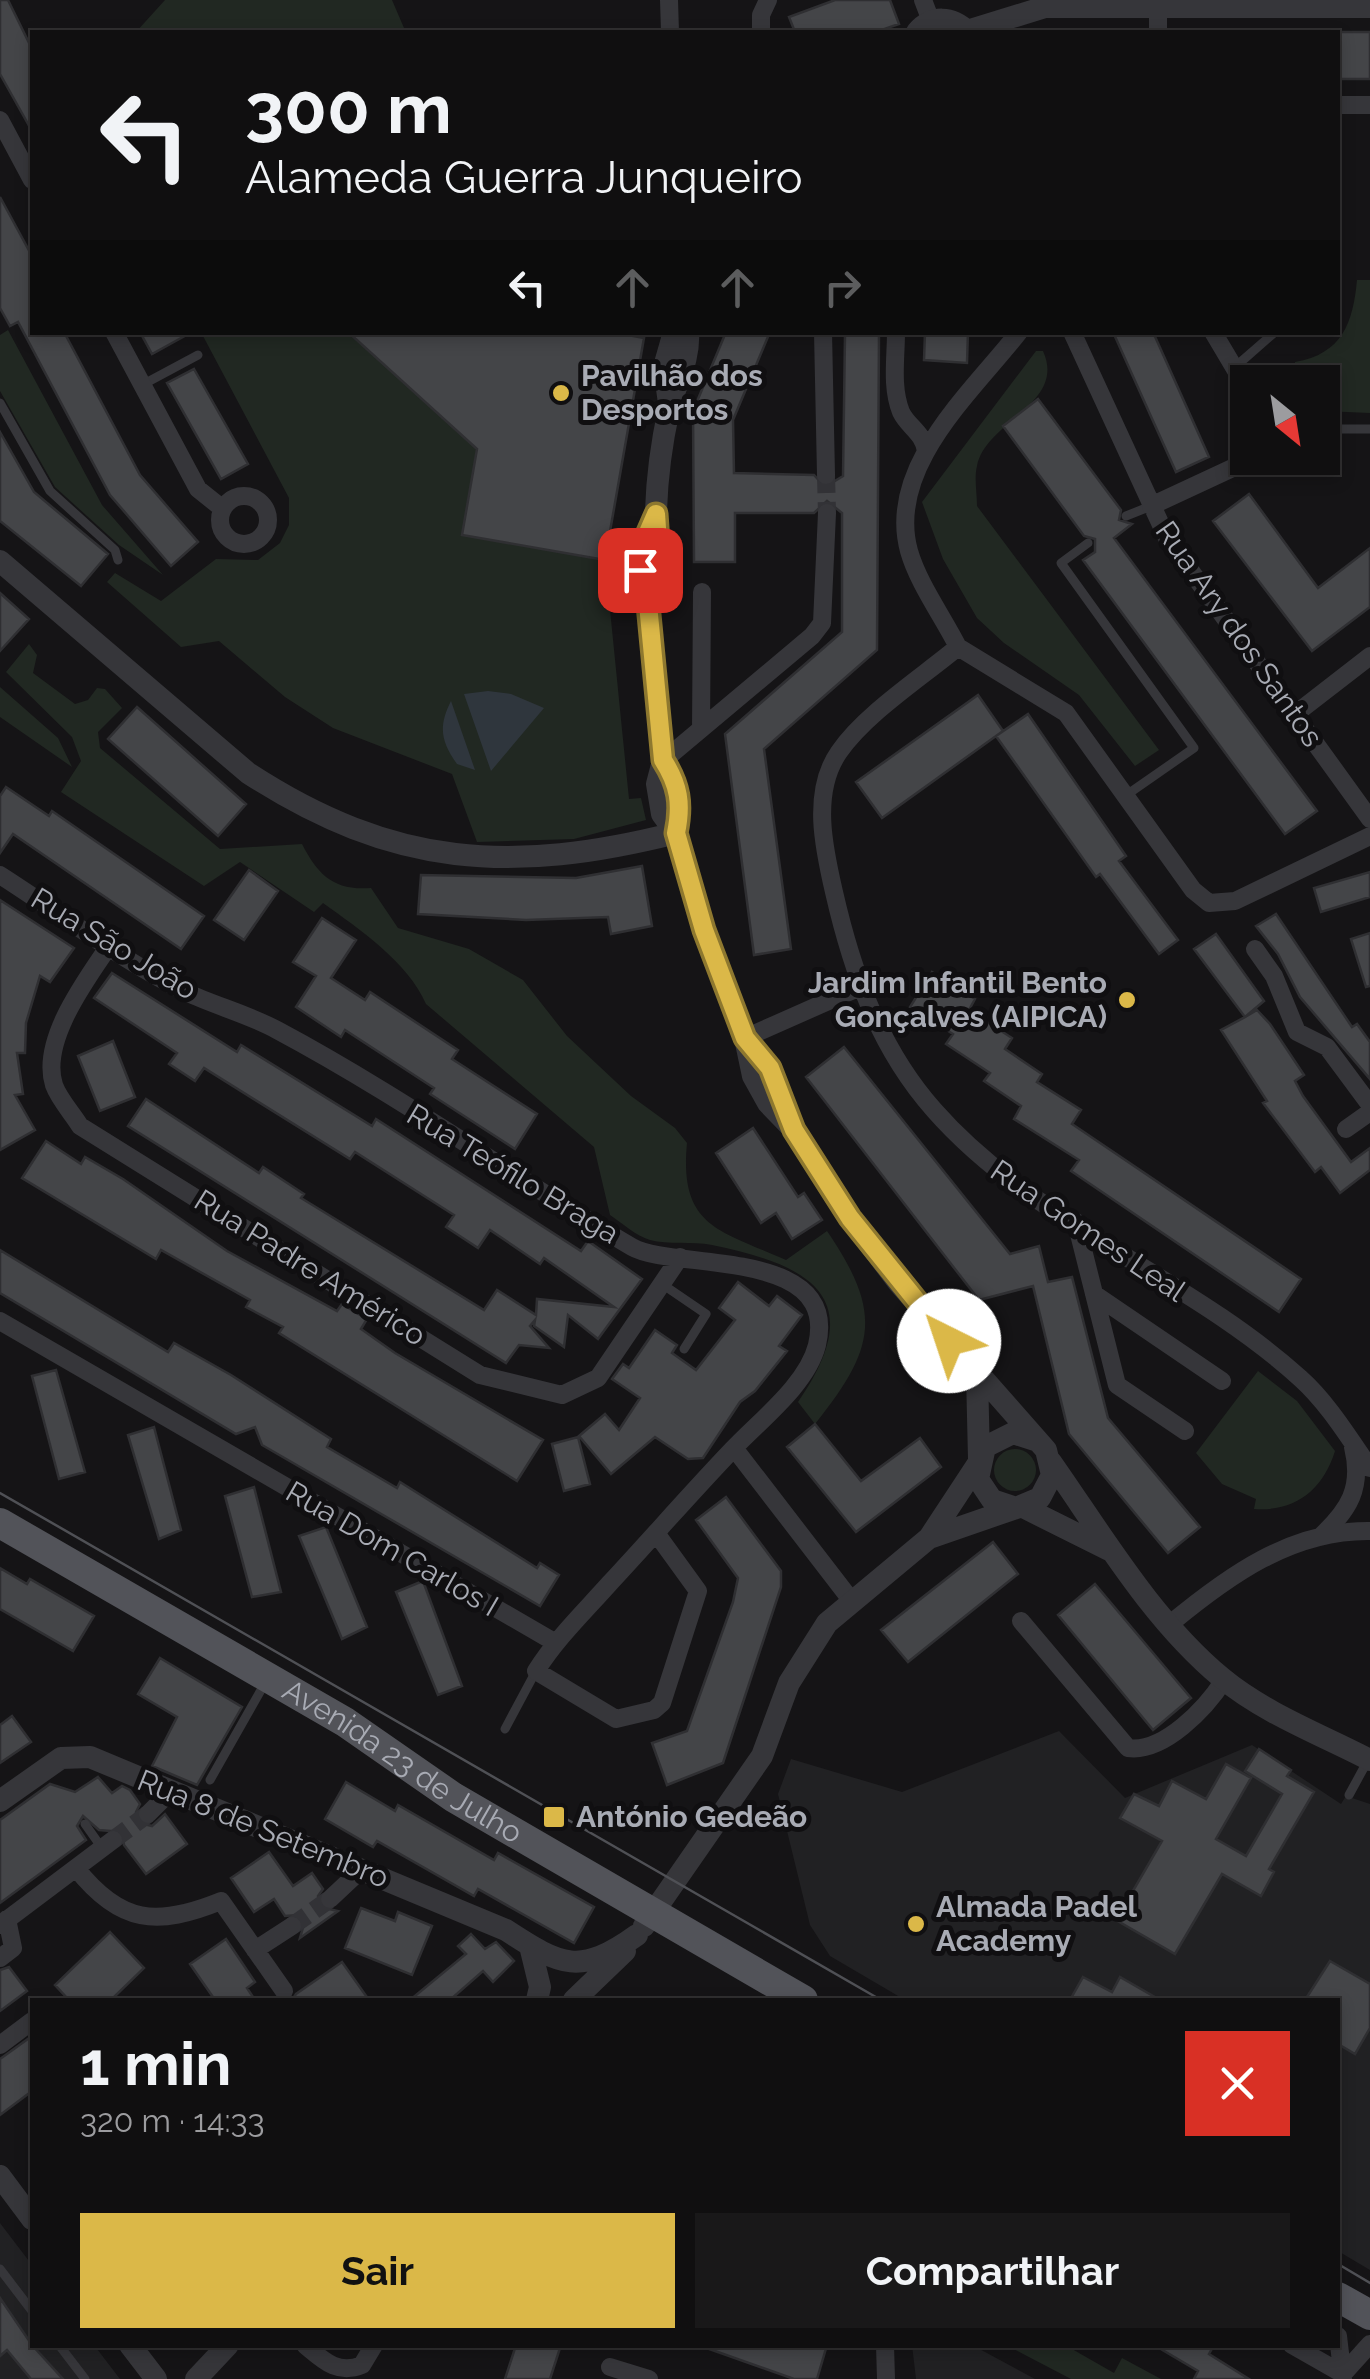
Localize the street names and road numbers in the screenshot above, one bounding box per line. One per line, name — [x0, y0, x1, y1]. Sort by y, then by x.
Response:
street label: Rua Ary dos Santos — [1149, 514, 1330, 753]
street label: Rua São João — [25, 881, 203, 1007]
street label: Rua Teófilo Braga — [401, 1097, 626, 1251]
street label: Rua Gomes Leal — [984, 1153, 1193, 1309]
street label: Rua Padre Américo — [188, 1182, 432, 1353]
street label: Rua Dom Carlos I — [280, 1474, 504, 1623]
street label: Avenida 23 de Julho — [277, 1672, 529, 1850]
street label: Rua 8 de Setembro — [133, 1762, 394, 1895]

